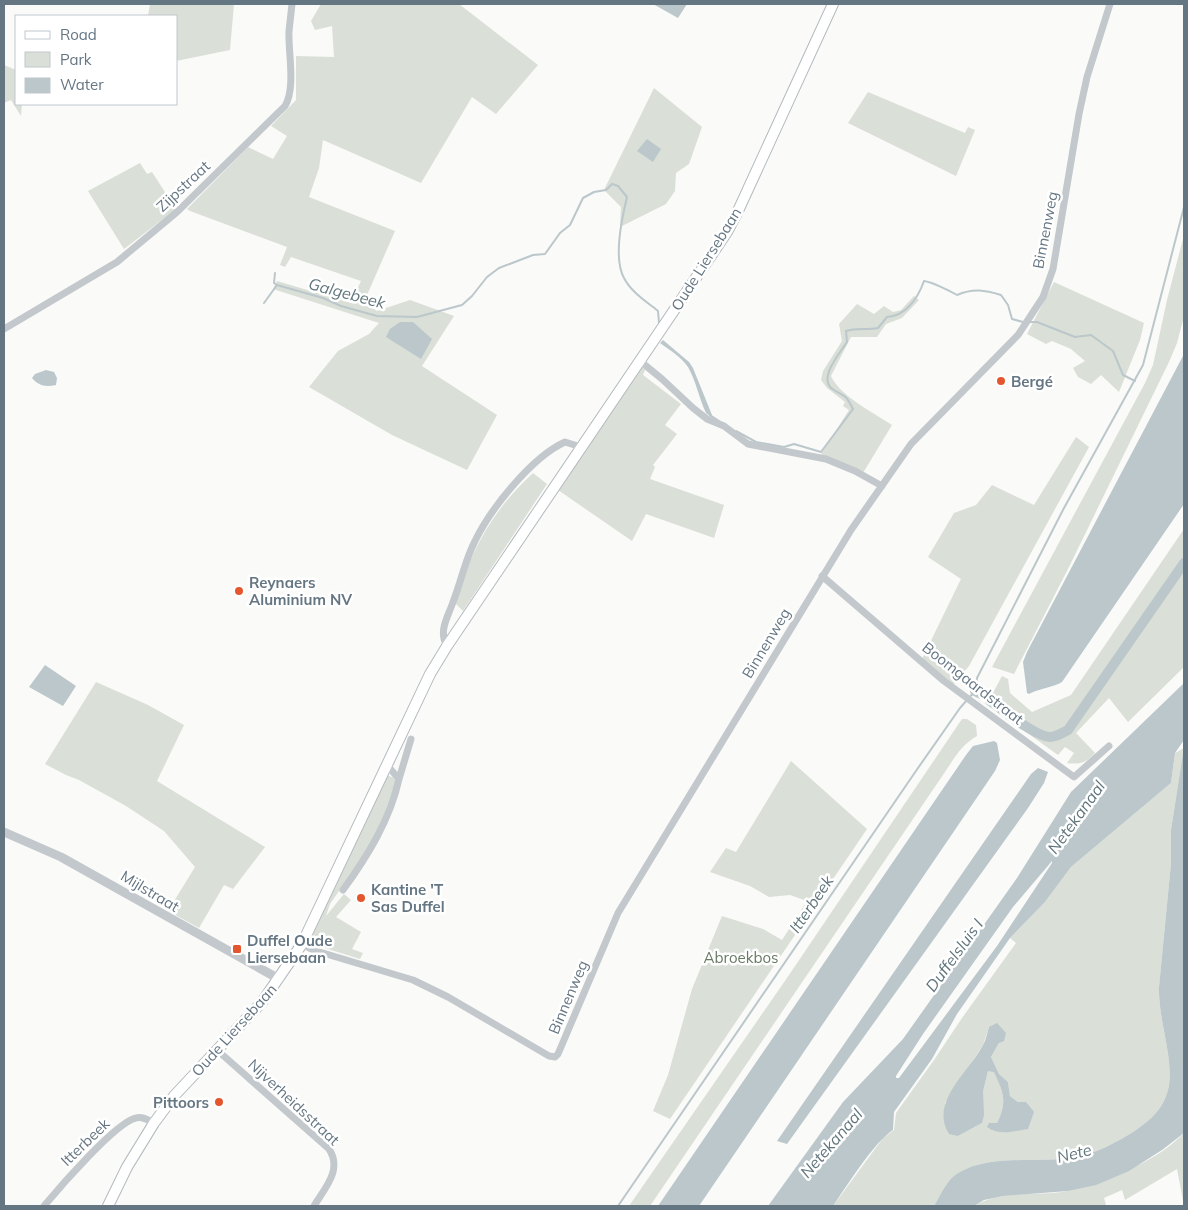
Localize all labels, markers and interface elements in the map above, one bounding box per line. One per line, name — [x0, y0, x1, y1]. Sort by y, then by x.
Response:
legend — [15, 15, 178, 105]
text: Road — [60, 25, 97, 44]
text: Park — [60, 50, 92, 69]
text: Water — [60, 75, 104, 94]
street label: Zijpstraat — [152, 156, 214, 216]
street label: Binnenweg — [1028, 190, 1062, 270]
street label: Oude Liersebaan — [667, 204, 745, 314]
water label: Galgebeek — [306, 273, 388, 313]
place label: Bergé — [1011, 372, 1053, 391]
marker: Bergé — [995, 375, 1007, 387]
place label: Reynaers Aluminium NV — [249, 573, 352, 609]
marker: Reynaers Aluminium NV — [233, 585, 245, 597]
street label: Binnenweg — [738, 605, 794, 681]
street label: Boomgaardstraat — [919, 638, 1027, 728]
water label: Netekanaal — [1043, 777, 1109, 857]
street label: Mijlstraat — [117, 866, 183, 916]
water label: Itterbeek — [785, 871, 838, 936]
place label: Kantine 'T Sas Duffel — [371, 880, 445, 916]
marker: Kantine 'T Sas Duffel — [355, 892, 367, 904]
water label: Duffelsluis I — [921, 915, 987, 995]
place label: Duffel Oude Liersebaan — [247, 931, 332, 967]
marker: Duffel Oude Liersebaan — [231, 943, 243, 955]
park label: Abroekbos — [704, 948, 778, 967]
street label: Binnenweg — [544, 957, 592, 1037]
street label: Oude Liersebaan — [187, 980, 281, 1080]
street label: Nijverheidsstraat — [244, 1055, 344, 1149]
place label: Pittoors — [153, 1093, 209, 1112]
marker: Pittoors — [213, 1096, 225, 1108]
water label: Netekanaal — [796, 1104, 867, 1182]
street label: Itterbeek — [57, 1114, 114, 1170]
water label: Nete — [1055, 1139, 1094, 1167]

